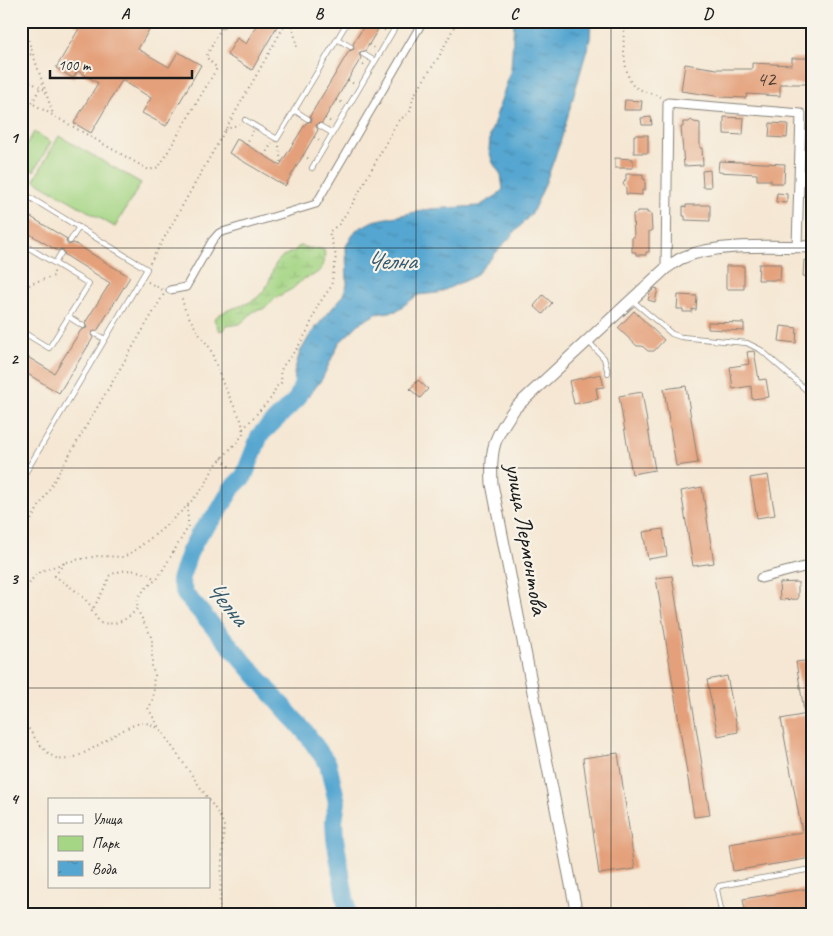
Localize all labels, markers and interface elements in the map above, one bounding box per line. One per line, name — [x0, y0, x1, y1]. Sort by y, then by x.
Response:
text: A — [121, 4, 131, 24]
text: B — [315, 4, 325, 24]
text: C — [510, 4, 520, 24]
text: D — [703, 4, 714, 24]
scale bar — [50, 48, 192, 80]
text: 100 m — [58, 56, 92, 75]
house number: 42 — [757, 66, 777, 92]
text: 1 — [10, 128, 19, 148]
water label: Челна — [366, 245, 418, 277]
text: 2 — [10, 349, 19, 369]
street label: улица Лермонтова — [499, 459, 555, 618]
text: 3 — [10, 569, 19, 589]
water label: Челна — [199, 574, 257, 634]
text: 4 — [10, 789, 19, 809]
legend — [48, 798, 210, 888]
text: Улица — [92, 810, 123, 829]
text: Парк — [92, 834, 120, 853]
text: Вода — [92, 860, 117, 879]

